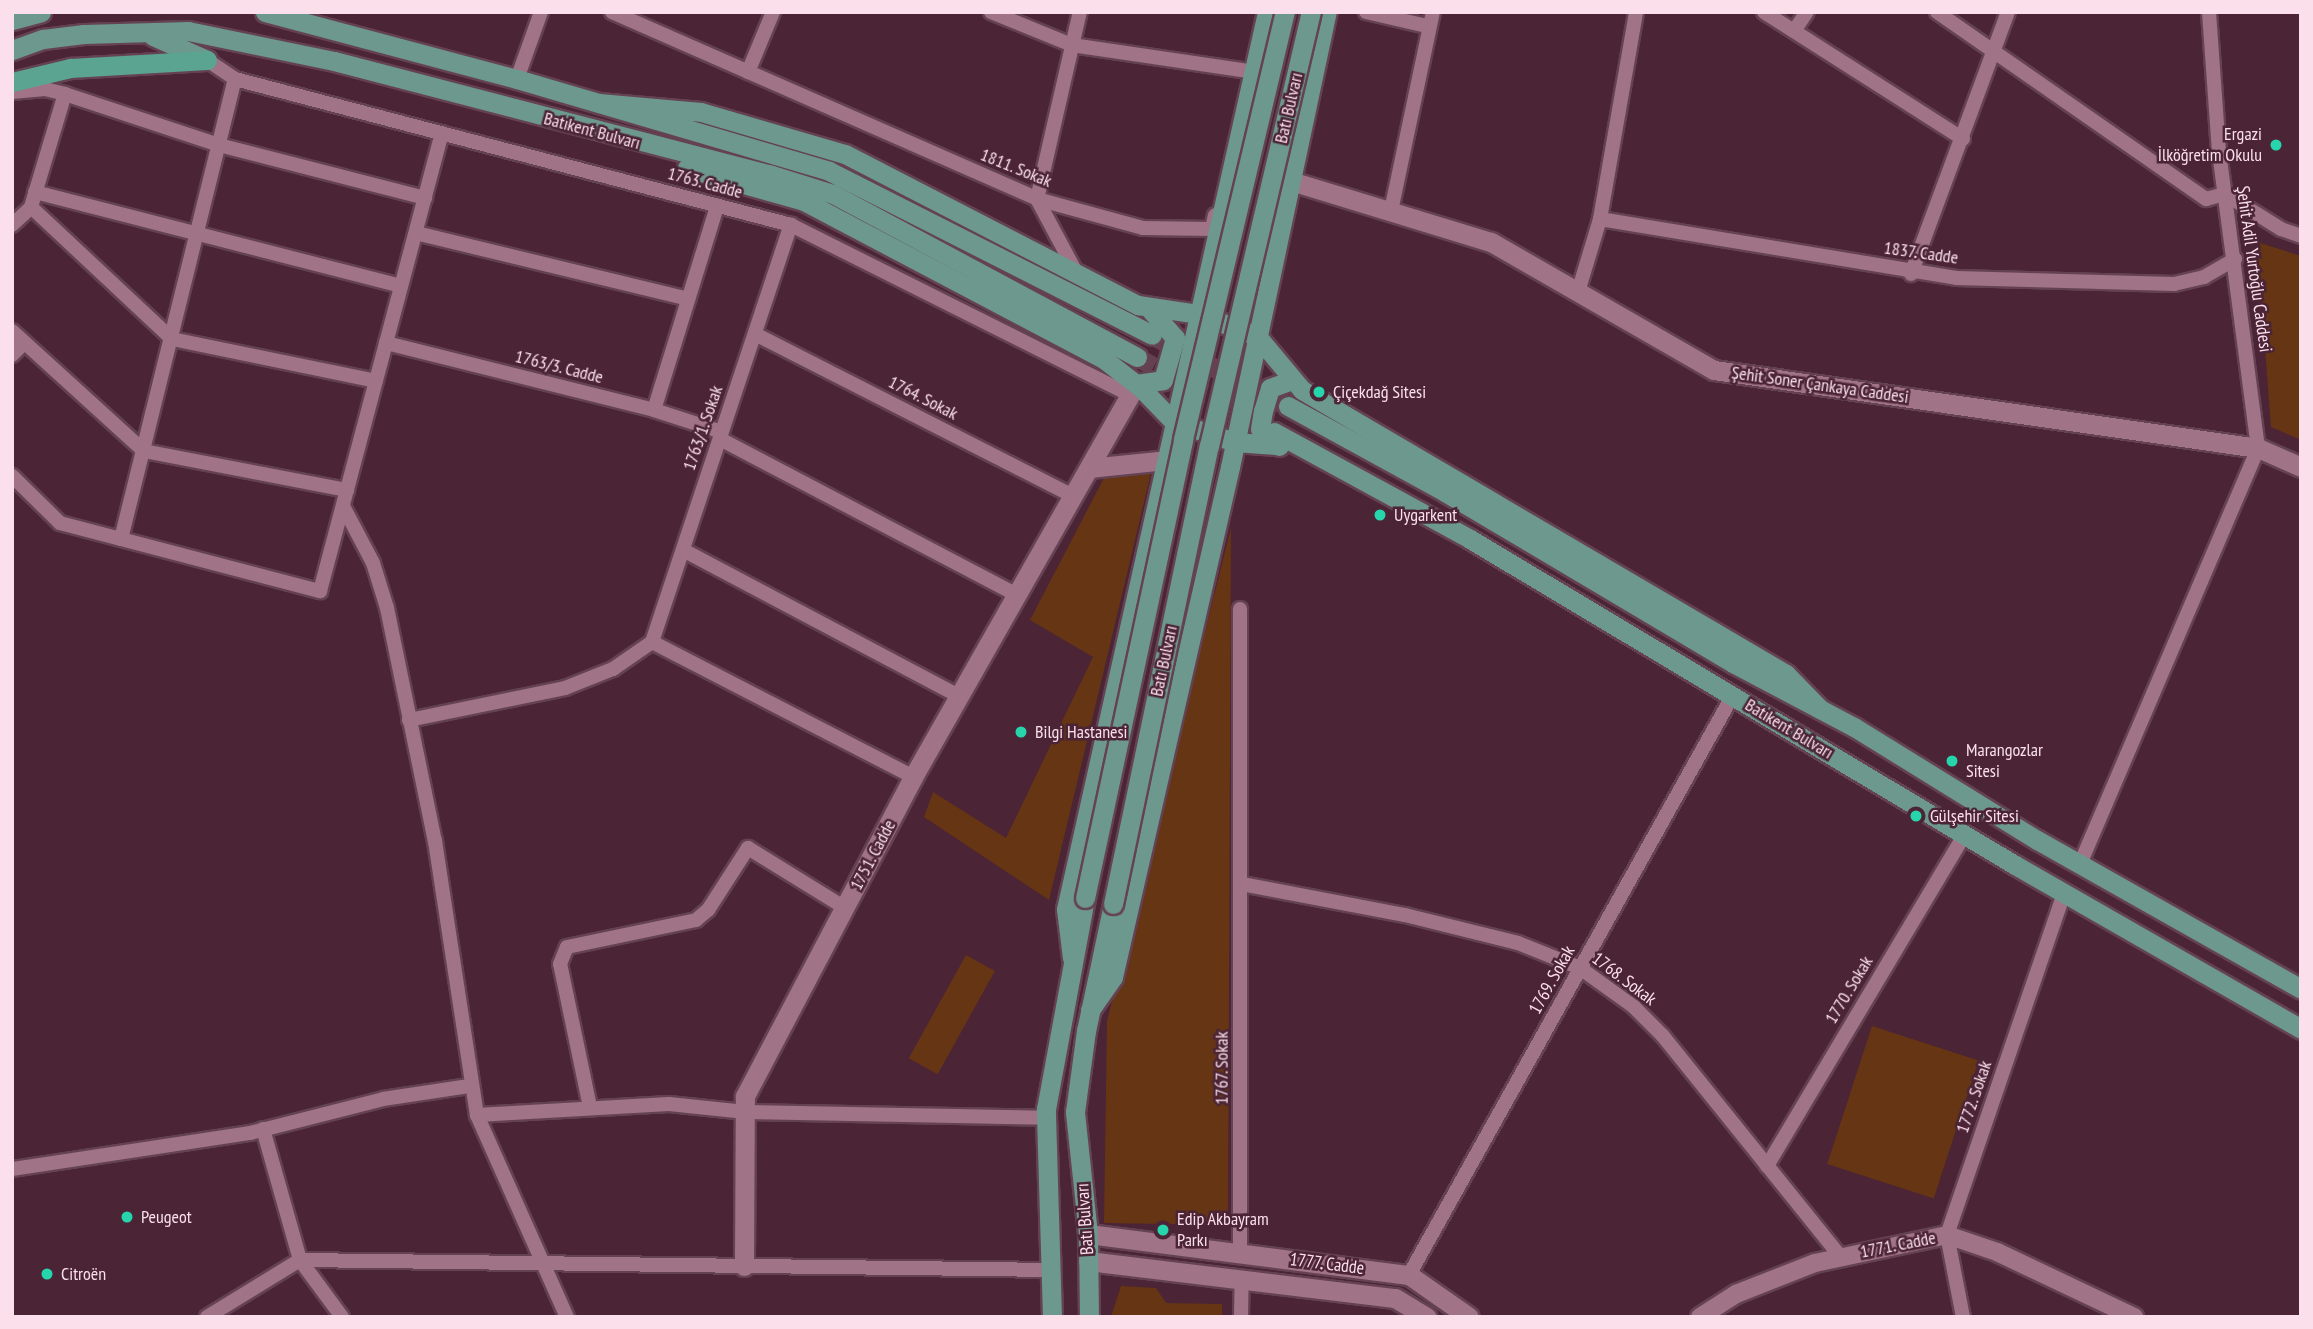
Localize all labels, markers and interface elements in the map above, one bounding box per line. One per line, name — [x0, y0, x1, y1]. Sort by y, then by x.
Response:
street label: Batı Bulvarı — [1270, 71, 1308, 145]
street label: Batıkent Bulvarı — [541, 108, 643, 154]
place label: Ergazi İlköğretim Okulu — [2158, 124, 2262, 166]
marker: Ergazi İlköğretim Okulu — [2268, 137, 2284, 153]
street label: 1811. Sokak — [977, 144, 1055, 192]
street label: 1763. Cadde — [665, 163, 745, 203]
street label: Şehit Adil Yurtoğlu Caddesi — [2232, 184, 2276, 354]
street label: 1837. Cadde — [1882, 237, 1960, 269]
street label: 1763/3. Cadde — [512, 346, 606, 388]
street label: Şehit Soner Çankaya Caddesi — [1730, 362, 1910, 408]
street label: 1764. Sokak — [884, 371, 962, 425]
place label: Çiçekdağ Sitesi — [1333, 381, 1426, 403]
street label: 1763/1. Sokak — [678, 382, 728, 474]
marker: Çiçekdağ Sitesi — [1311, 384, 1327, 400]
place label: Uygarkent — [1394, 504, 1457, 526]
marker: Uygarkent — [1372, 507, 1388, 523]
street label: Batı Bulvarı — [1146, 624, 1182, 698]
street label: Batıkent Bulvarı — [1741, 694, 1837, 764]
place label: Bilgi Hastanesi — [1035, 721, 1127, 743]
marker: Bilgi Hastanesi — [1013, 724, 1029, 740]
place label: Marangozlar Sitesi — [1966, 740, 2043, 782]
marker: Marangozlar Sitesi — [1944, 753, 1960, 769]
place label: Gülşehir Sitesi — [1930, 805, 2019, 827]
marker: Gülşehir Sitesi — [1908, 808, 1924, 824]
street label: 1751. Cadde — [845, 816, 901, 894]
street label: 1769. Sokak — [1524, 941, 1580, 1019]
street label: 1768. Sokak — [1587, 947, 1661, 1011]
street label: 1770. Sokak — [1820, 952, 1878, 1028]
street label: 1767. Sokak — [1211, 1031, 1233, 1105]
street label: 1772. Sokak — [1951, 1058, 1997, 1136]
street label: Batı Bulvarı — [1072, 1182, 1098, 1256]
place label: Peugeot — [141, 1206, 192, 1228]
marker: Peugeot — [119, 1209, 135, 1225]
place label: Edip Akbayram Parkı — [1177, 1209, 1269, 1252]
marker: Edip Akbayram Parkı — [1155, 1222, 1171, 1238]
street label: 1771. Cadde — [1858, 1227, 1938, 1263]
street label: 1777. Cadde — [1288, 1249, 1366, 1279]
place label: Citroën — [61, 1263, 106, 1285]
marker: Citroën — [39, 1266, 55, 1282]

